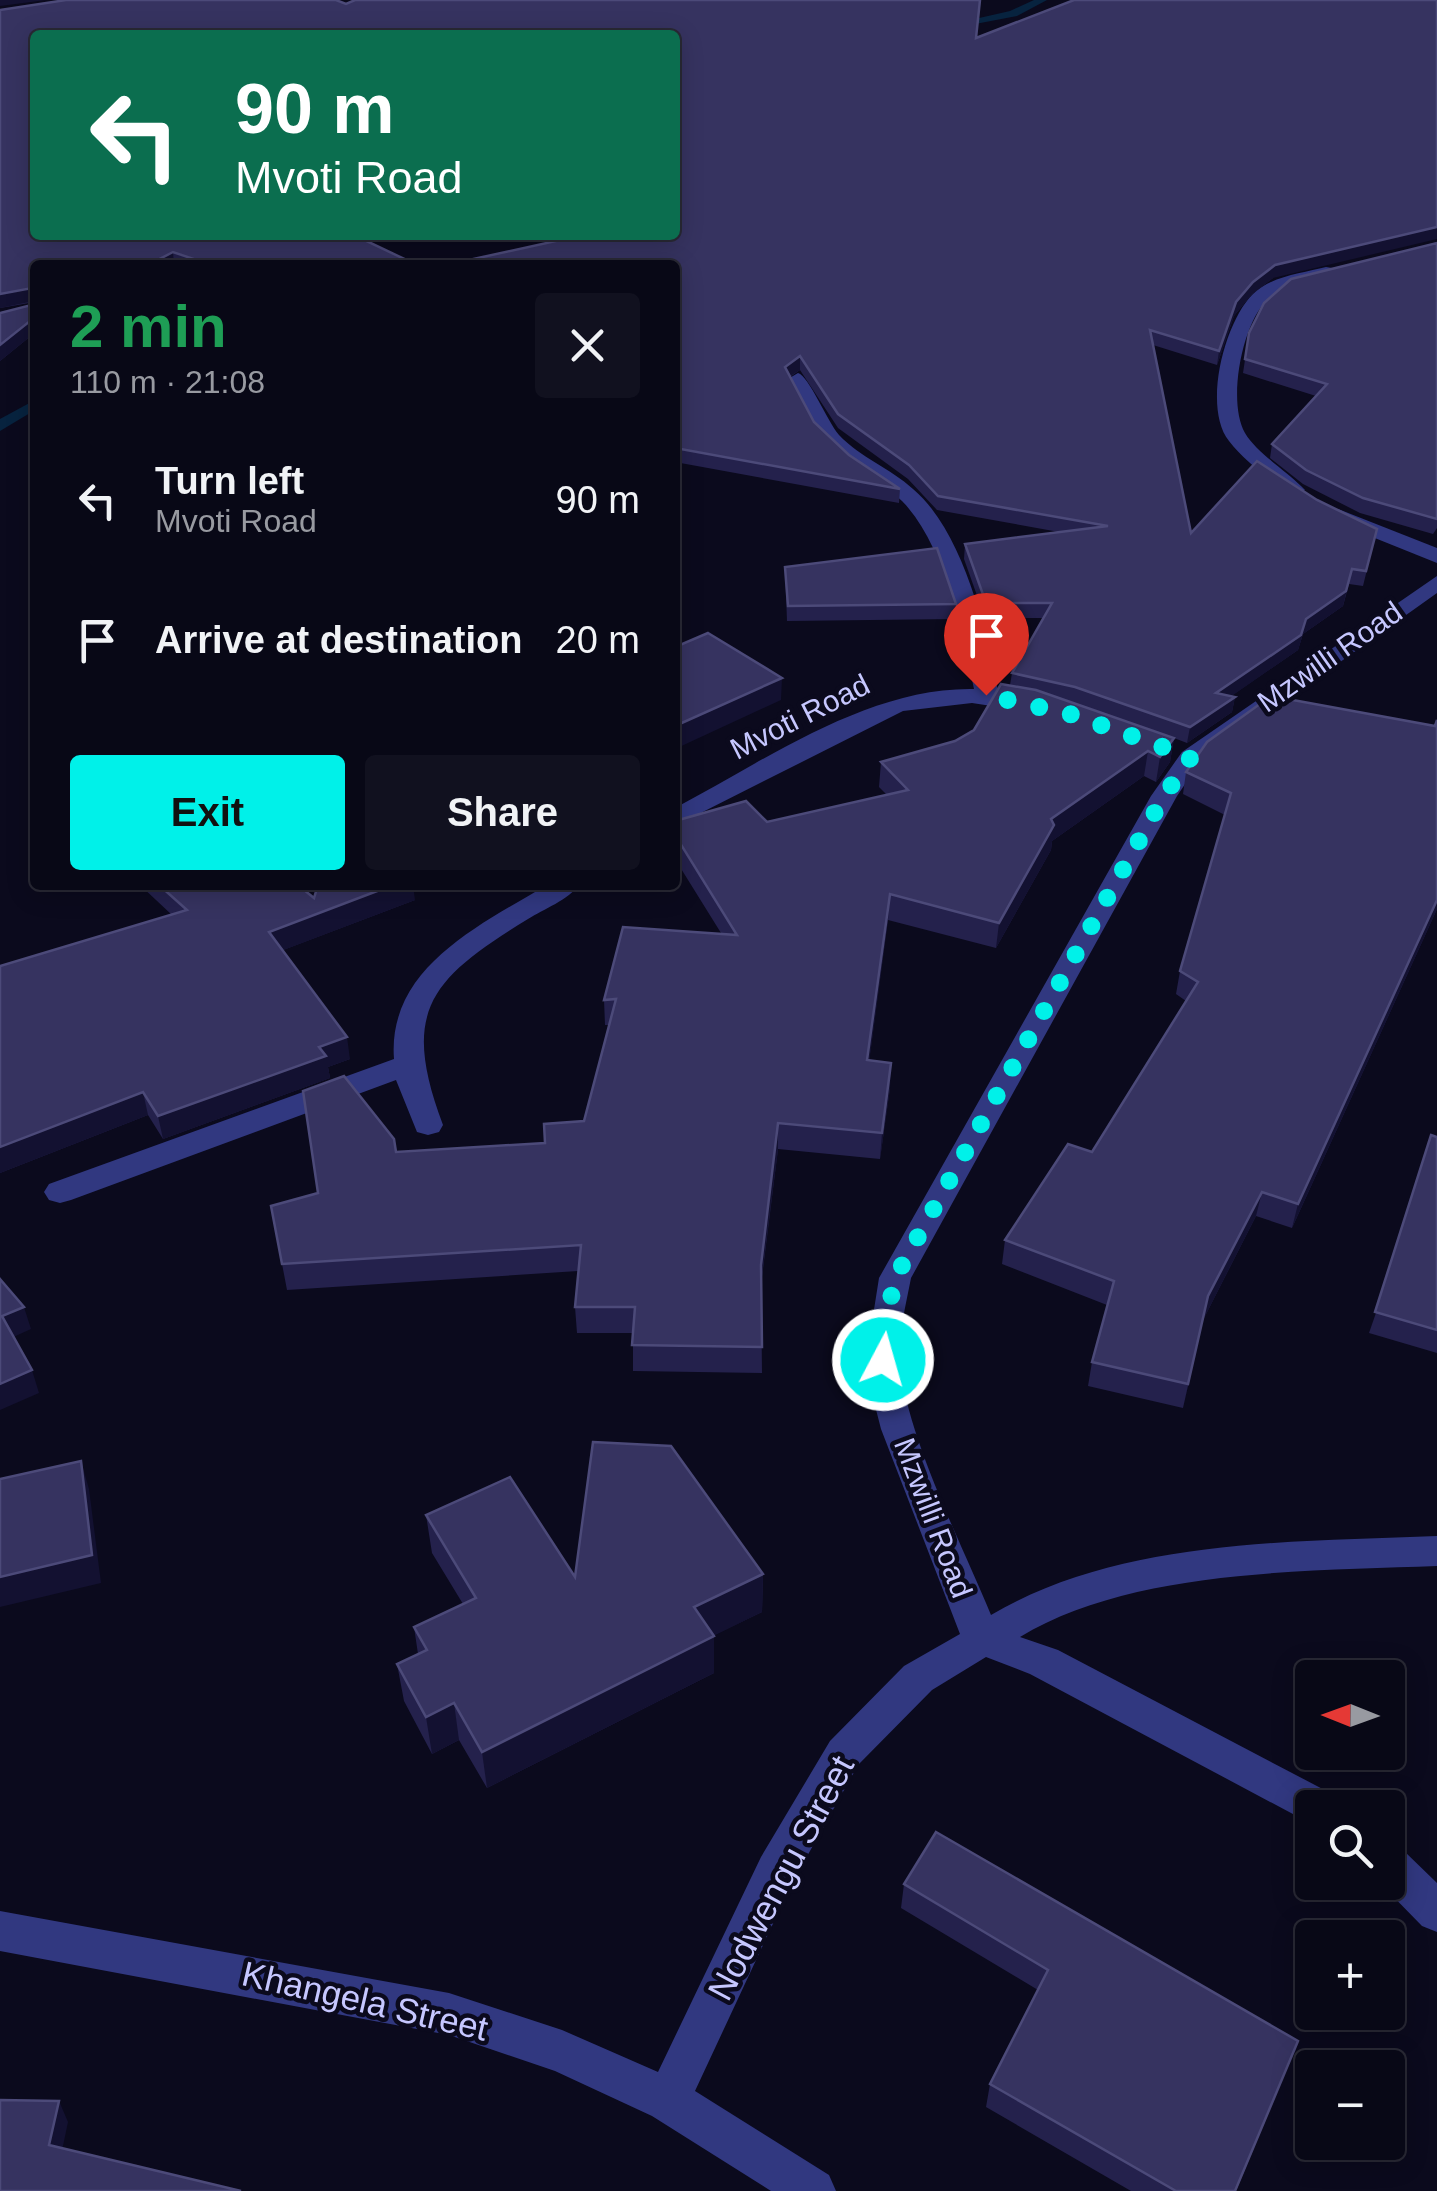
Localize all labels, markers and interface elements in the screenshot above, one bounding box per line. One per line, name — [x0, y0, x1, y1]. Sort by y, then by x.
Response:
icon: left — [70, 70, 200, 200]
text: 90 m — [235, 70, 395, 148]
text: Mvoti Road — [235, 152, 463, 203]
text: 2 min — [70, 293, 227, 360]
button: close — [535, 293, 640, 398]
text: 110 m · 21:08 — [70, 364, 265, 400]
text: Turn left — [155, 460, 304, 502]
icon: left — [70, 473, 125, 528]
text: 90 m — [556, 479, 640, 521]
text: Mvoti Road — [155, 503, 317, 539]
pin — [944, 593, 1029, 696]
street label: Mzwilli Road — [1251, 595, 1408, 718]
icon: arrive — [959, 608, 1014, 663]
icon: arrive — [70, 613, 125, 668]
text: Arrive at destination — [155, 619, 522, 661]
text: 20 m — [556, 619, 640, 661]
street label: Mvoti Road — [725, 667, 875, 766]
button: Exit — [70, 755, 345, 870]
button: Share — [365, 755, 640, 870]
position arrow — [831, 1308, 935, 1412]
street label: Mzwilli Road — [888, 1433, 979, 1602]
north arrow — [1295, 1660, 1405, 1770]
map controls — [1295, 1660, 1405, 2160]
street label: Nodwengu Street — [700, 1749, 861, 2006]
button: search — [1295, 1790, 1405, 1900]
button: + — [1295, 1920, 1405, 2030]
street label: Khangela Street — [238, 1953, 492, 2048]
button: − — [1295, 2050, 1405, 2160]

